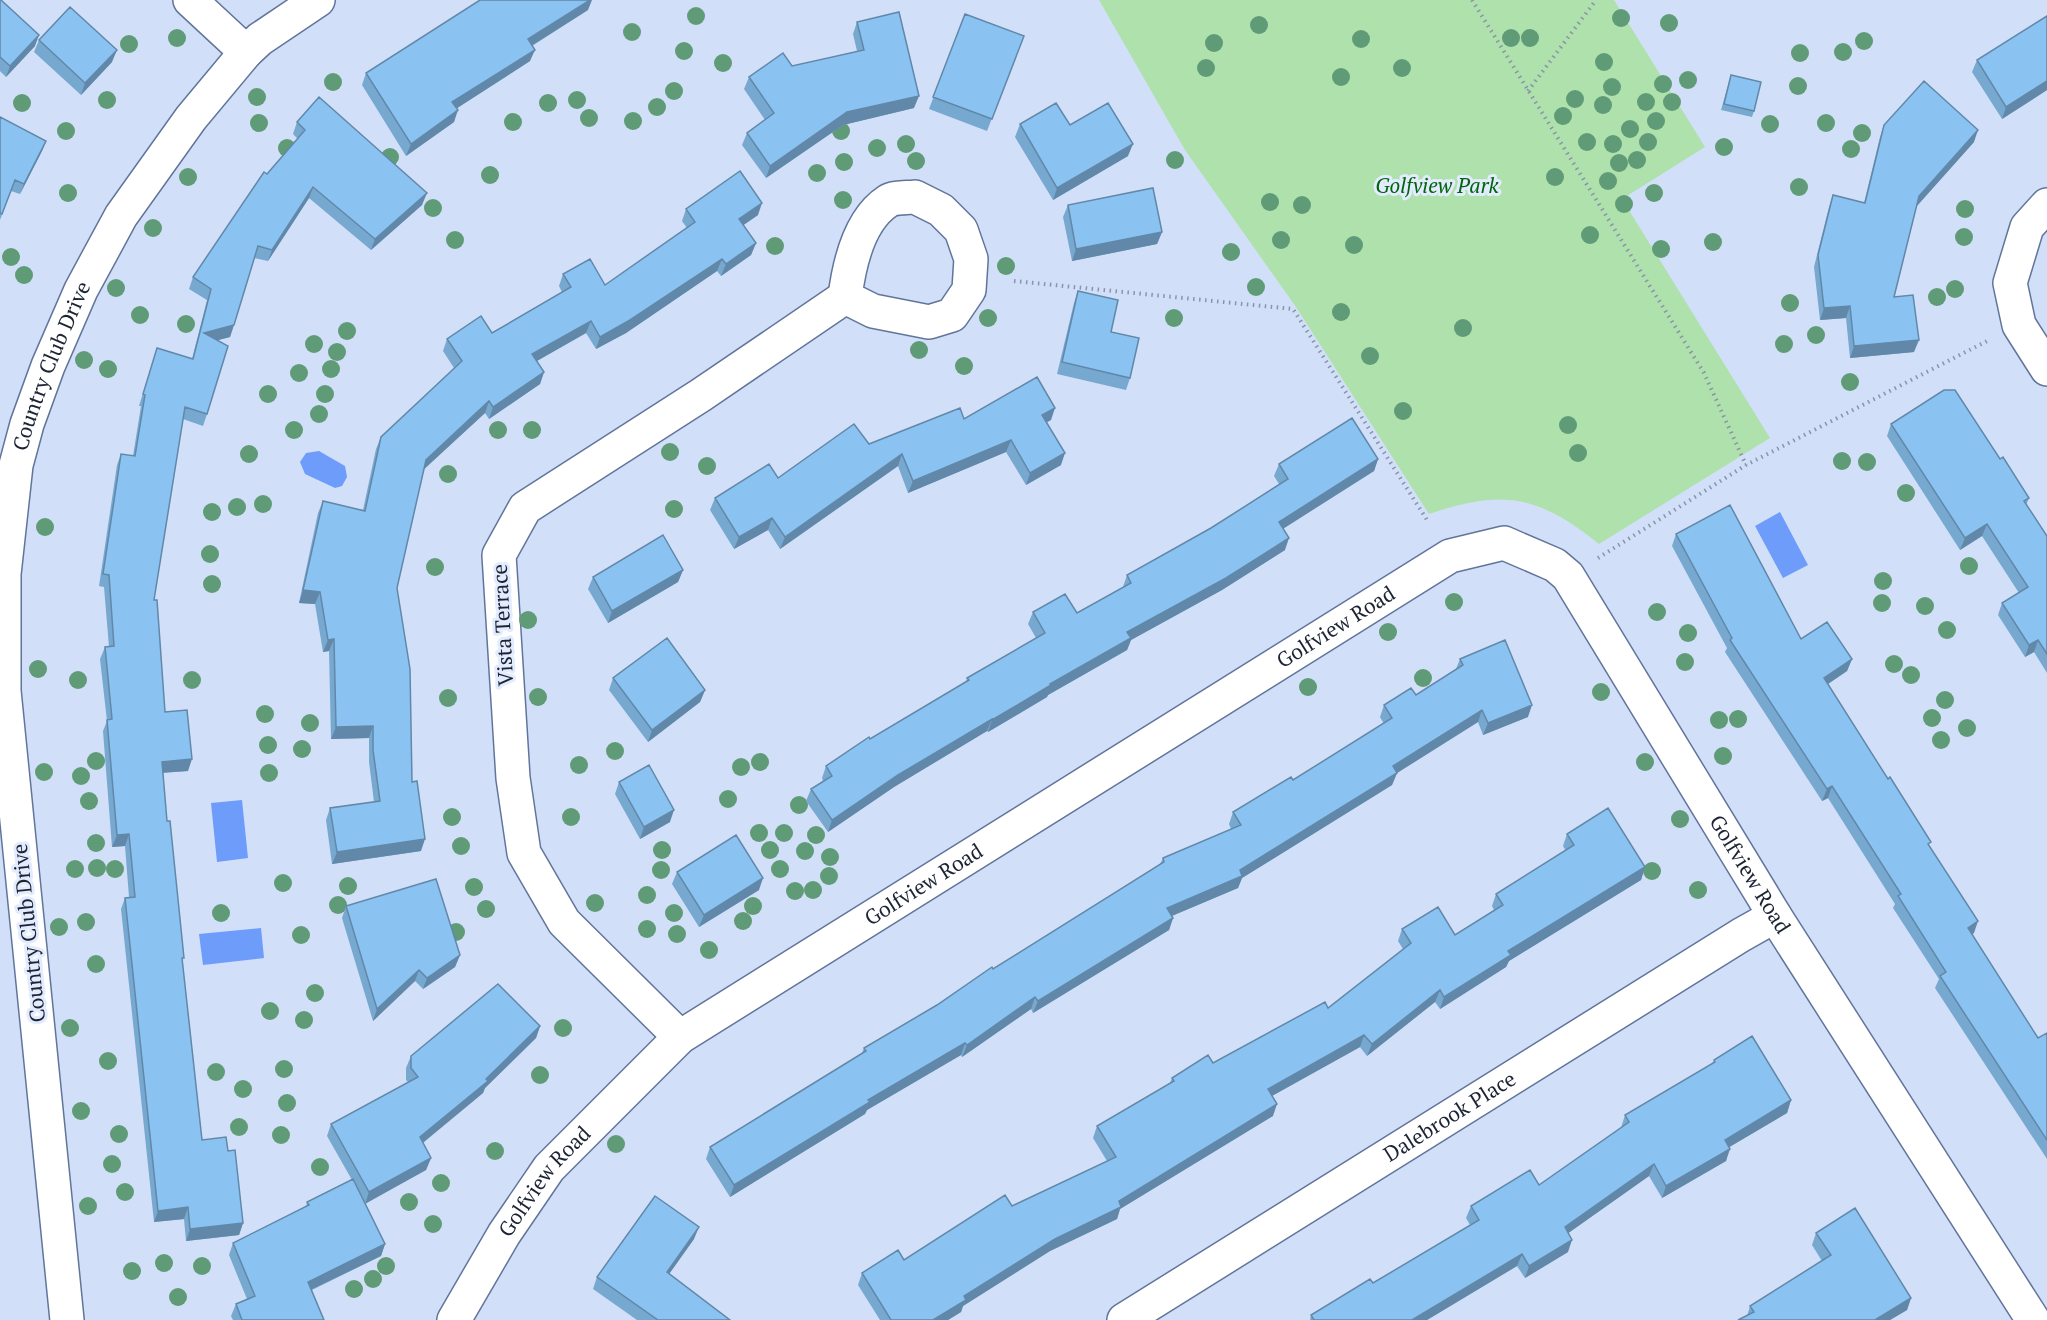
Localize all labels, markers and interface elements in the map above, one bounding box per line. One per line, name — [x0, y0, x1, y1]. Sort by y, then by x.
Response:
park label: Golfview Park — [1375, 171, 1500, 199]
street label: Country Club Drive — [5, 276, 96, 454]
street label: Vista Terrace — [485, 563, 519, 687]
street label: Golfview Road — [1271, 579, 1400, 674]
street label: Golfview Road — [1704, 809, 1798, 939]
street label: Golfview Road — [859, 836, 988, 931]
street label: Country Club Drive — [5, 842, 51, 1024]
street label: Dalebrook Place — [1378, 1064, 1521, 1168]
street label: Golfview Road — [491, 1119, 597, 1242]

